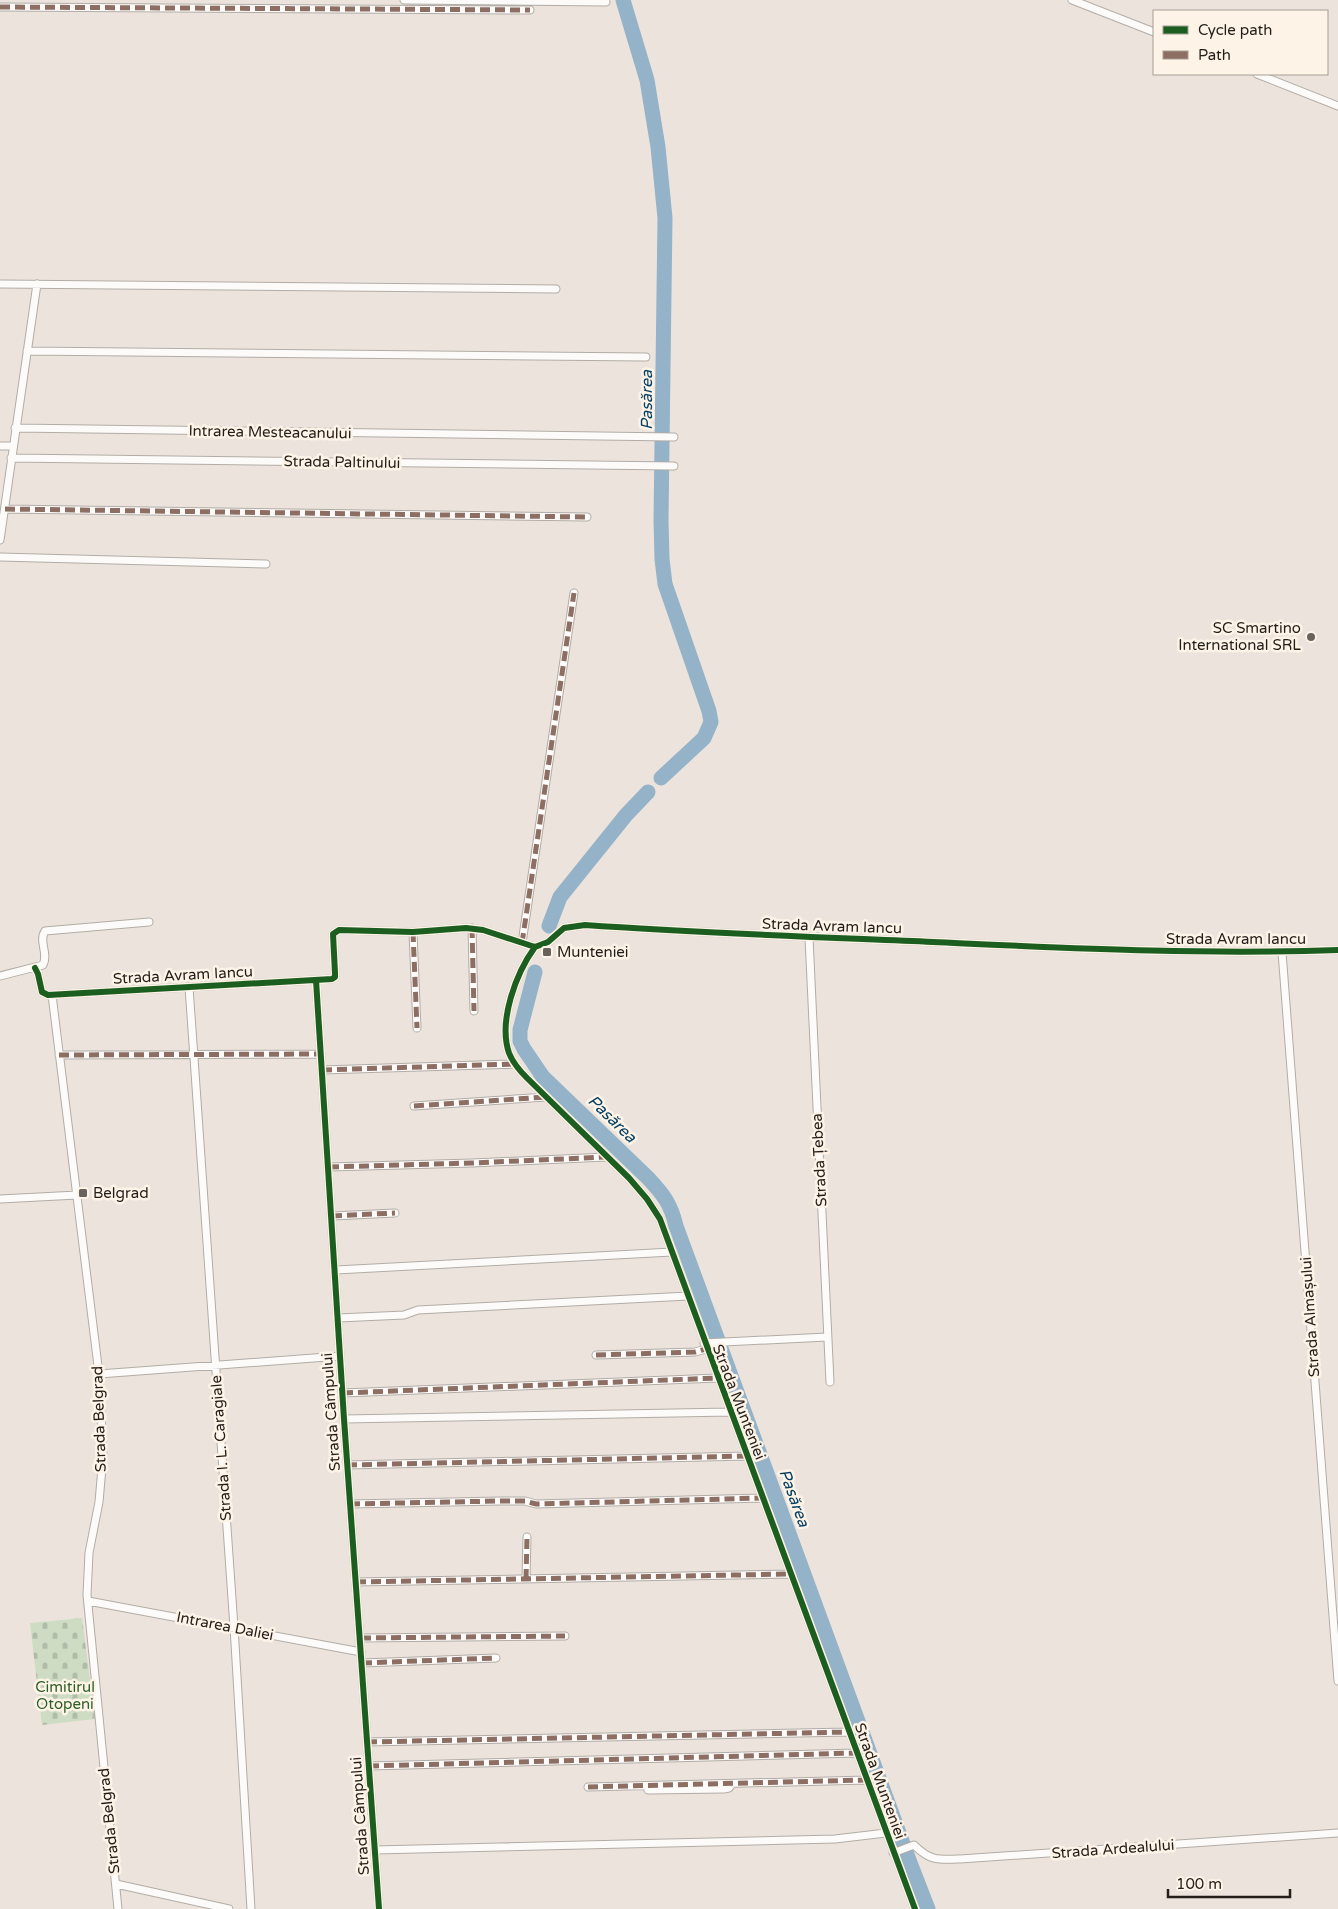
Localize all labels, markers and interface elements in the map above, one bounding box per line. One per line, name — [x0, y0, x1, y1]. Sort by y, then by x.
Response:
legend — [1153, 10, 1328, 75]
text: Cycle path — [1198, 21, 1272, 39]
text: Path — [1198, 46, 1231, 64]
water label: Pasărea — [637, 369, 657, 430]
street label: Intrarea Mesteacanului — [188, 422, 352, 442]
street label: Strada Paltinului — [283, 452, 401, 472]
place label: SC Smartino International SRL — [1178, 619, 1301, 654]
marker: SC Smartino International SRL — [1305, 631, 1317, 643]
street label: Strada Avram Iancu — [762, 915, 902, 937]
street label: Strada Avram Iancu — [1166, 930, 1306, 948]
place label: Munteniei — [557, 943, 629, 961]
marker: Munteniei — [541, 946, 553, 958]
street label: Strada Avram Iancu — [113, 962, 253, 988]
water label: Pasărea — [583, 1091, 641, 1148]
street label: Strada Țebea — [808, 1113, 830, 1207]
place label: Belgrad — [93, 1184, 149, 1202]
marker: Belgrad — [77, 1187, 89, 1199]
street label: Strada Almașului — [1297, 1256, 1323, 1378]
street label: Strada Munteniei — [709, 1342, 769, 1462]
street label: Strada Câmpului — [318, 1352, 344, 1472]
street label: Strada Belgrad — [88, 1366, 110, 1472]
street label: Strada I. L. Caragiale — [207, 1375, 235, 1521]
water label: Pasărea — [774, 1466, 814, 1531]
street label: Intrarea Daliei — [175, 1608, 275, 1644]
park label: Cimitirul Otopeni — [35, 1678, 95, 1713]
street label: Strada Munteniei — [851, 1720, 909, 1842]
street label: Strada Câmpului — [347, 1756, 373, 1876]
street label: Strada Belgrad — [94, 1767, 124, 1875]
street label: Strada Ardealului — [1051, 1836, 1175, 1862]
scale bar — [1168, 1866, 1290, 1898]
text: 100 m — [1176, 1875, 1222, 1893]

